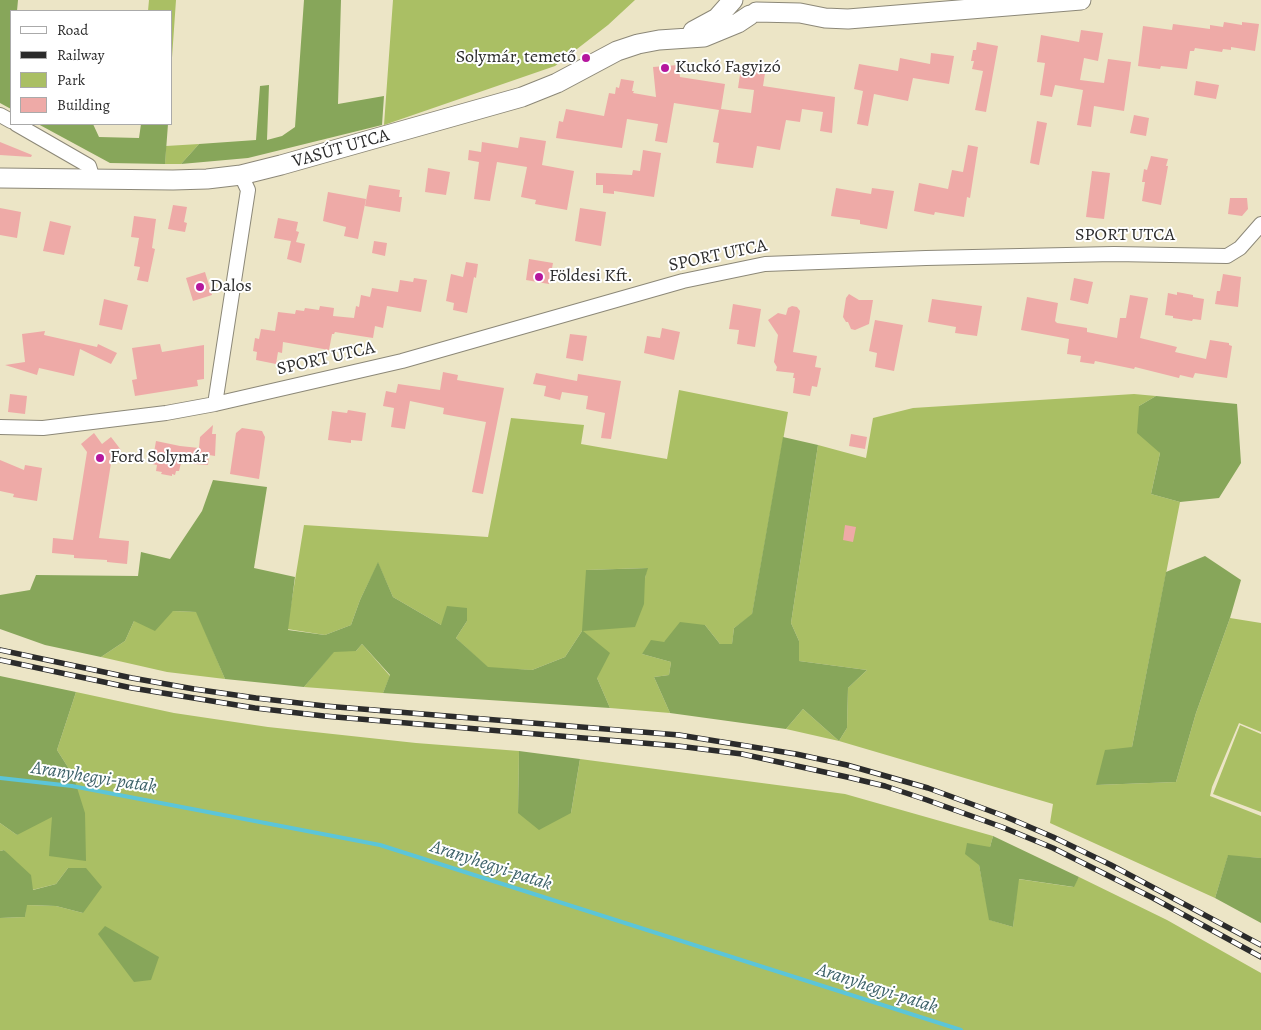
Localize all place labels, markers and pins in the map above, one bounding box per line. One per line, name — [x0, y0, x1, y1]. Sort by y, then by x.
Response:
place label: Solymár, temető — [456, 47, 576, 69]
marker: Solymár, temető — [580, 52, 592, 64]
place label: Kuckó Fagyizó — [675, 57, 781, 79]
marker: Kuckó Fagyizó — [659, 62, 671, 74]
place label: Földesi Kft. — [549, 266, 633, 288]
marker: Földesi Kft. — [533, 271, 545, 283]
place label: Dalos — [210, 276, 252, 298]
marker: Dalos — [194, 281, 206, 293]
place label: Ford Solymár — [110, 447, 208, 469]
marker: Ford Solymár — [94, 452, 106, 464]

